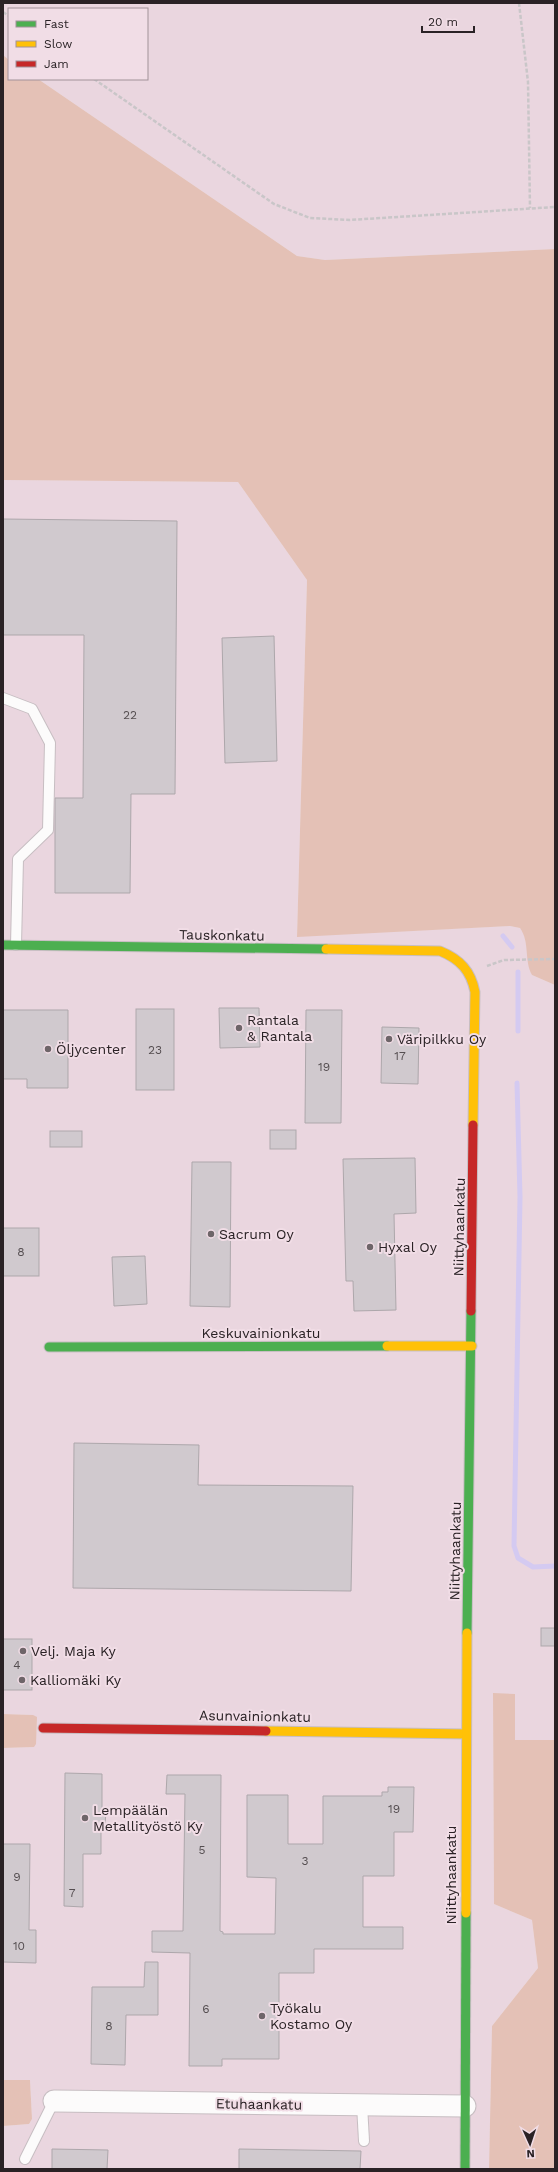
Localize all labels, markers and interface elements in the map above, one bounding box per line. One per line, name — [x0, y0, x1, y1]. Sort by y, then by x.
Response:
legend — [8, 8, 148, 80]
scale bar — [422, 8, 474, 34]
text: 20 m — [428, 15, 458, 29]
text: Fast — [44, 17, 69, 31]
text: Slow — [44, 37, 72, 51]
text: Jam — [44, 57, 69, 71]
house number: 22 — [123, 708, 137, 722]
street label: Tauskonkatu — [179, 926, 265, 944]
place label: Rantala & Rantala — [247, 1012, 312, 1044]
marker: Rantala & Rantala — [234, 1023, 244, 1033]
place label: Väripilkku Oy — [397, 1031, 487, 1047]
marker: Väripilkku Oy — [384, 1034, 394, 1044]
place label: Öljycenter — [56, 1041, 126, 1057]
house number: 23 — [148, 1043, 162, 1057]
marker: Öljycenter — [43, 1044, 53, 1054]
house number: 17 — [394, 1049, 406, 1063]
house number: 19 — [318, 1060, 330, 1074]
street label: Niittyhaankatu — [450, 1177, 468, 1277]
place label: Sacrum Oy — [219, 1226, 294, 1242]
marker: Sacrum Oy — [206, 1229, 216, 1239]
place label: Hyxal Oy — [378, 1239, 438, 1255]
marker: Hyxal Oy — [365, 1242, 375, 1252]
house number: 8 — [17, 1245, 25, 1259]
street label: Keskuvainionkatu — [202, 1325, 320, 1341]
street label: Niittyhaankatu — [446, 1501, 464, 1601]
place label: Velj. Maja Ky — [31, 1643, 116, 1659]
marker: Velj. Maja Ky — [18, 1646, 28, 1656]
house number: 4 — [13, 1658, 21, 1672]
place label: Kalliomäki Ky — [30, 1672, 122, 1688]
marker: Kalliomäki Ky — [17, 1675, 27, 1685]
street label: Asunvainionkatu — [199, 1707, 311, 1725]
place label: Lempäälän Metallityöstö Ky — [93, 1802, 203, 1834]
house number: 19 — [388, 1802, 400, 1816]
marker: Lempäälän Metallityöstö Ky — [80, 1813, 90, 1823]
street label: Niittyhaankatu — [443, 1826, 459, 1924]
house number: 5 — [199, 1843, 206, 1857]
house number: 3 — [302, 1854, 309, 1868]
house number: 9 — [13, 1870, 21, 1884]
house number: 7 — [69, 1886, 76, 1900]
house number: 10 — [13, 1939, 25, 1953]
place label: Työkalu Kostamo Oy — [270, 2000, 353, 2032]
house number: 6 — [202, 2002, 210, 2016]
marker: Työkalu Kostamo Oy — [257, 2011, 267, 2021]
house number: 8 — [105, 2019, 113, 2033]
street label: Etuhaankatu — [216, 2095, 302, 2113]
north arrow — [510, 2124, 550, 2164]
text: N — [526, 2147, 535, 2160]

